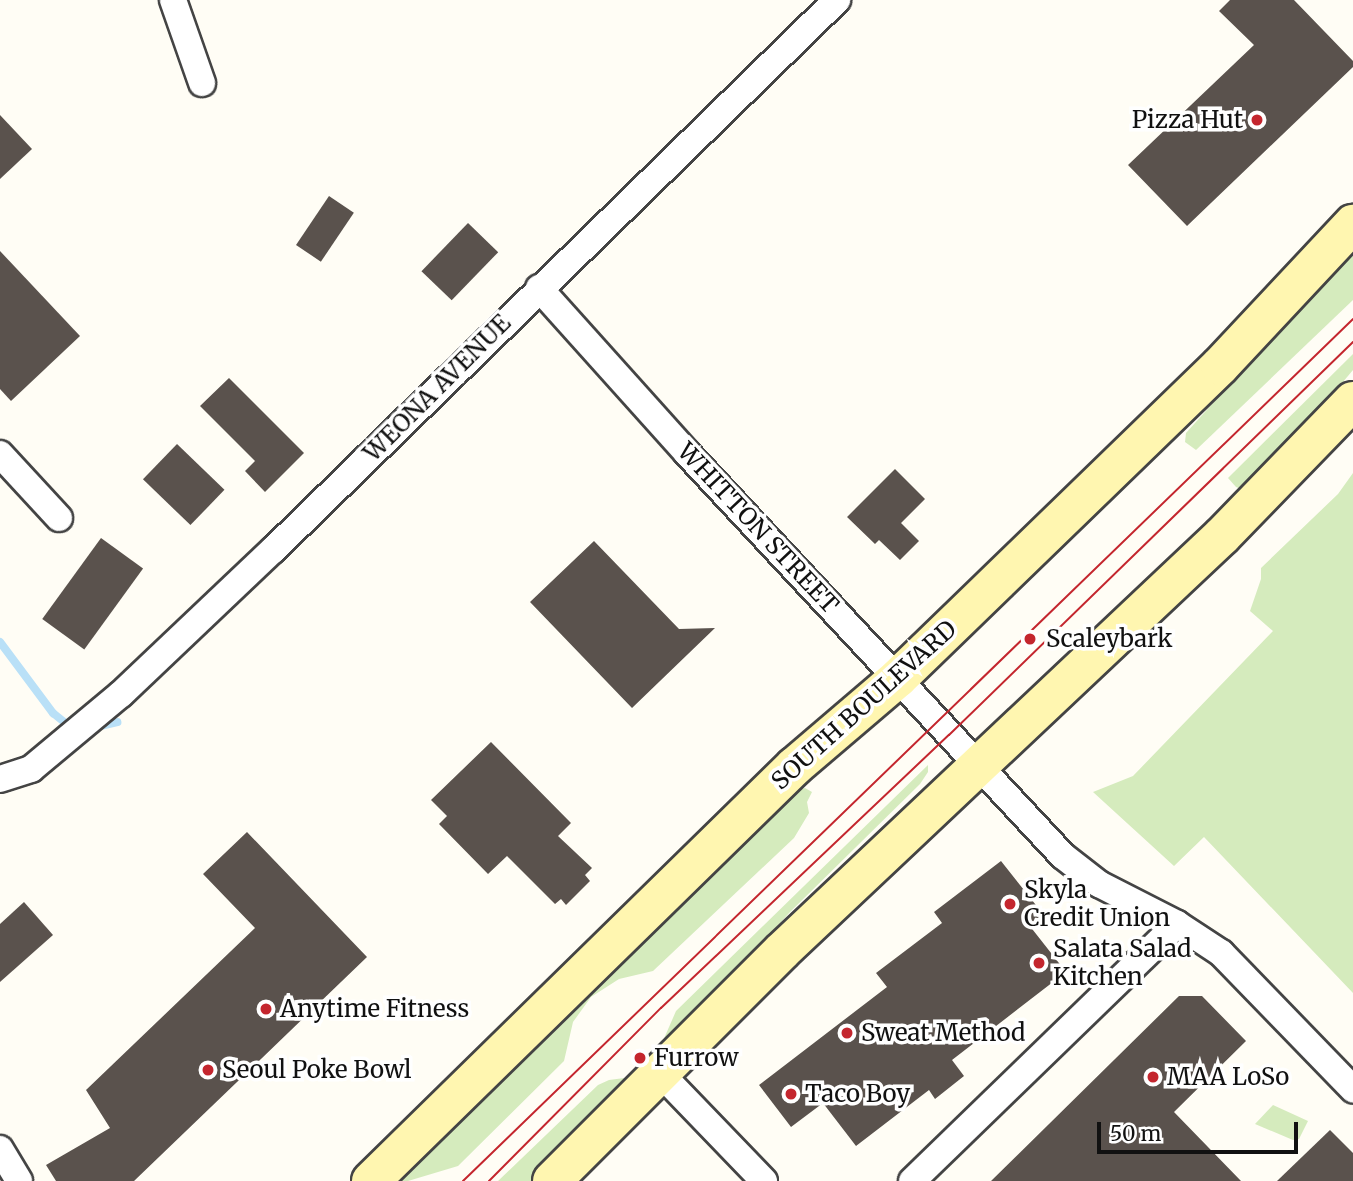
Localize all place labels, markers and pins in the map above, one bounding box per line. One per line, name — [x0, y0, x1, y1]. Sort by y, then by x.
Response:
place label: Pizza Hut — [1132, 106, 1243, 134]
marker: Pizza Hut — [1249, 112, 1265, 128]
place label: Scaleybark — [1046, 625, 1172, 653]
marker: Scaleybark — [1020, 629, 1040, 649]
place label: Skyla Credit Union — [1024, 876, 1170, 932]
marker: Skyla Credit Union — [1002, 896, 1018, 912]
place label: Salata Salad Kitchen — [1053, 935, 1192, 991]
marker: Salata Salad Kitchen — [1031, 955, 1047, 971]
place label: Anytime Fitness — [280, 995, 469, 1023]
marker: Anytime Fitness — [258, 1001, 274, 1017]
place label: Sweat Method — [861, 1019, 1025, 1047]
marker: Sweat Method — [839, 1025, 855, 1041]
place label: Furrow — [654, 1044, 738, 1072]
marker: Furrow — [632, 1050, 648, 1066]
place label: Seoul Poke Bowl — [222, 1056, 411, 1084]
marker: Seoul Poke Bowl — [200, 1062, 216, 1078]
place label: MAA LoSo — [1167, 1063, 1289, 1091]
marker: MAA LoSo — [1145, 1069, 1161, 1085]
place label: Taco Boy — [805, 1080, 910, 1108]
marker: Taco Boy — [783, 1086, 799, 1102]

